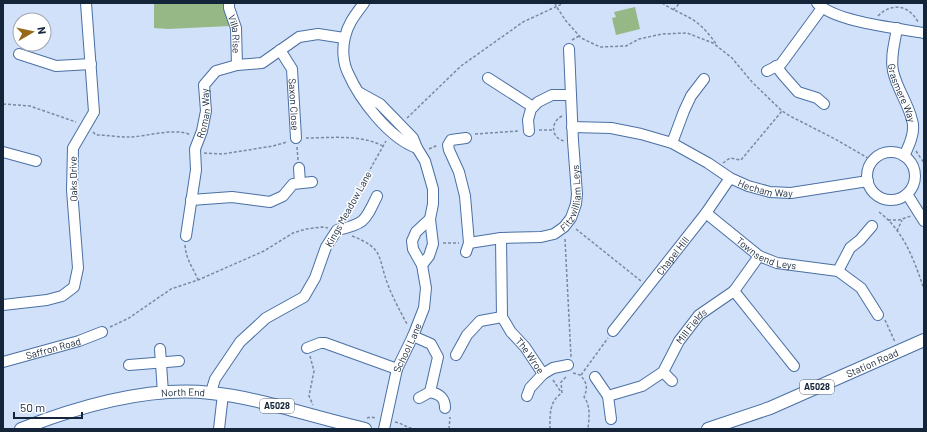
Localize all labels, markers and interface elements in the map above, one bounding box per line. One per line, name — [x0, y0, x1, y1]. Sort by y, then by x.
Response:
north arrow — [12, 12, 52, 52]
street label: Villa Rise — [226, 13, 243, 53]
text: N — [35, 26, 49, 35]
street label: Grasmere Way — [886, 63, 918, 124]
street label: Saxon Close — [287, 78, 302, 131]
street label: Roman Way — [194, 88, 212, 140]
street label: Oaks Drive — [67, 156, 79, 202]
street label: Fitzwilliam Leys — [558, 164, 583, 234]
street label: Kings Meadow Lane — [322, 169, 374, 249]
street label: Hecham Way — [736, 176, 793, 199]
street label: Chapel Hill — [654, 234, 691, 277]
street label: Townsend Leys — [734, 234, 797, 271]
street label: Mill Fields — [673, 305, 709, 346]
street label: School Lane — [391, 321, 424, 373]
street label: Saffron Road — [24, 335, 82, 361]
street label: The Wroe — [513, 335, 547, 376]
street label: Station Road — [844, 346, 900, 380]
road number: A5028 — [800, 380, 834, 394]
street label: North End — [161, 386, 205, 399]
scale bar — [14, 394, 82, 420]
road number: A5028 — [260, 399, 294, 413]
text: 50 m — [20, 400, 45, 414]

